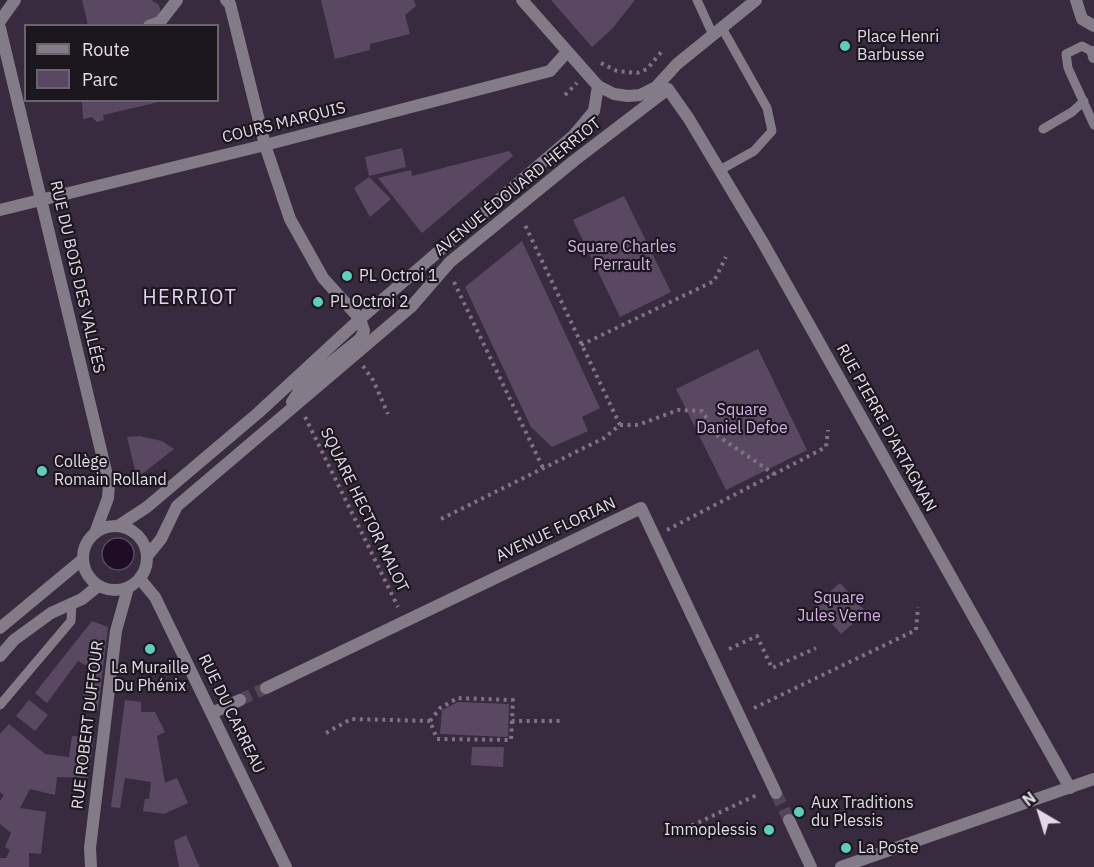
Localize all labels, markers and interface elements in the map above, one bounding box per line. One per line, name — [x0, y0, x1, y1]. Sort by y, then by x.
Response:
legend — [24, 24, 219, 102]
place label: Place Henri Barbusse — [857, 27, 939, 65]
text: Route — [82, 38, 130, 61]
marker: Place Henri Barbusse — [838, 39, 852, 53]
text: Parc — [82, 68, 118, 91]
street label: COURS MARQUIS — [220, 98, 348, 148]
street label: AVENUE ÉDOUARD HERRIOT — [431, 114, 605, 260]
street label: RUE DU BOIS DES VALLÉES — [45, 179, 109, 375]
park label: Square Charles Perrault — [568, 237, 676, 275]
place label: PL Octroi 1 — [359, 266, 438, 286]
marker: PL Octroi 1 — [340, 269, 354, 283]
district label: HERRIOT — [142, 286, 238, 310]
place label: PL Octroi 2 — [330, 292, 409, 312]
marker: PL Octroi 2 — [311, 295, 325, 309]
street label: RUE PIERRE D'ARTAGNAN — [832, 341, 940, 515]
park label: Square Daniel Defoe — [696, 400, 788, 438]
street label: SQUARE HECTOR MALOT — [316, 425, 412, 595]
place label: Collège Romain Rolland — [54, 452, 167, 490]
marker: Collège Romain Rolland — [35, 464, 49, 478]
street label: AVENUE FLORIAN — [493, 494, 619, 566]
park label: Square Jules Verne — [797, 588, 881, 626]
street label: RUE ROBERT DUFFOUR — [68, 640, 108, 810]
marker: La Muraille Du Phénix — [143, 642, 157, 656]
street label: RUE DU CARREAU — [194, 651, 268, 777]
place label: La Muraille Du Phénix — [111, 658, 189, 696]
north arrow — [1010, 783, 1070, 843]
text: N — [1018, 787, 1040, 810]
place label: Aux Traditions du Plessis — [811, 793, 914, 831]
marker: Aux Traditions du Plessis — [792, 805, 806, 819]
place label: Immoplessis — [664, 820, 757, 840]
marker: Immoplessis — [762, 823, 776, 837]
place label: La Poste — [858, 838, 919, 858]
marker: La Poste — [839, 841, 853, 855]

